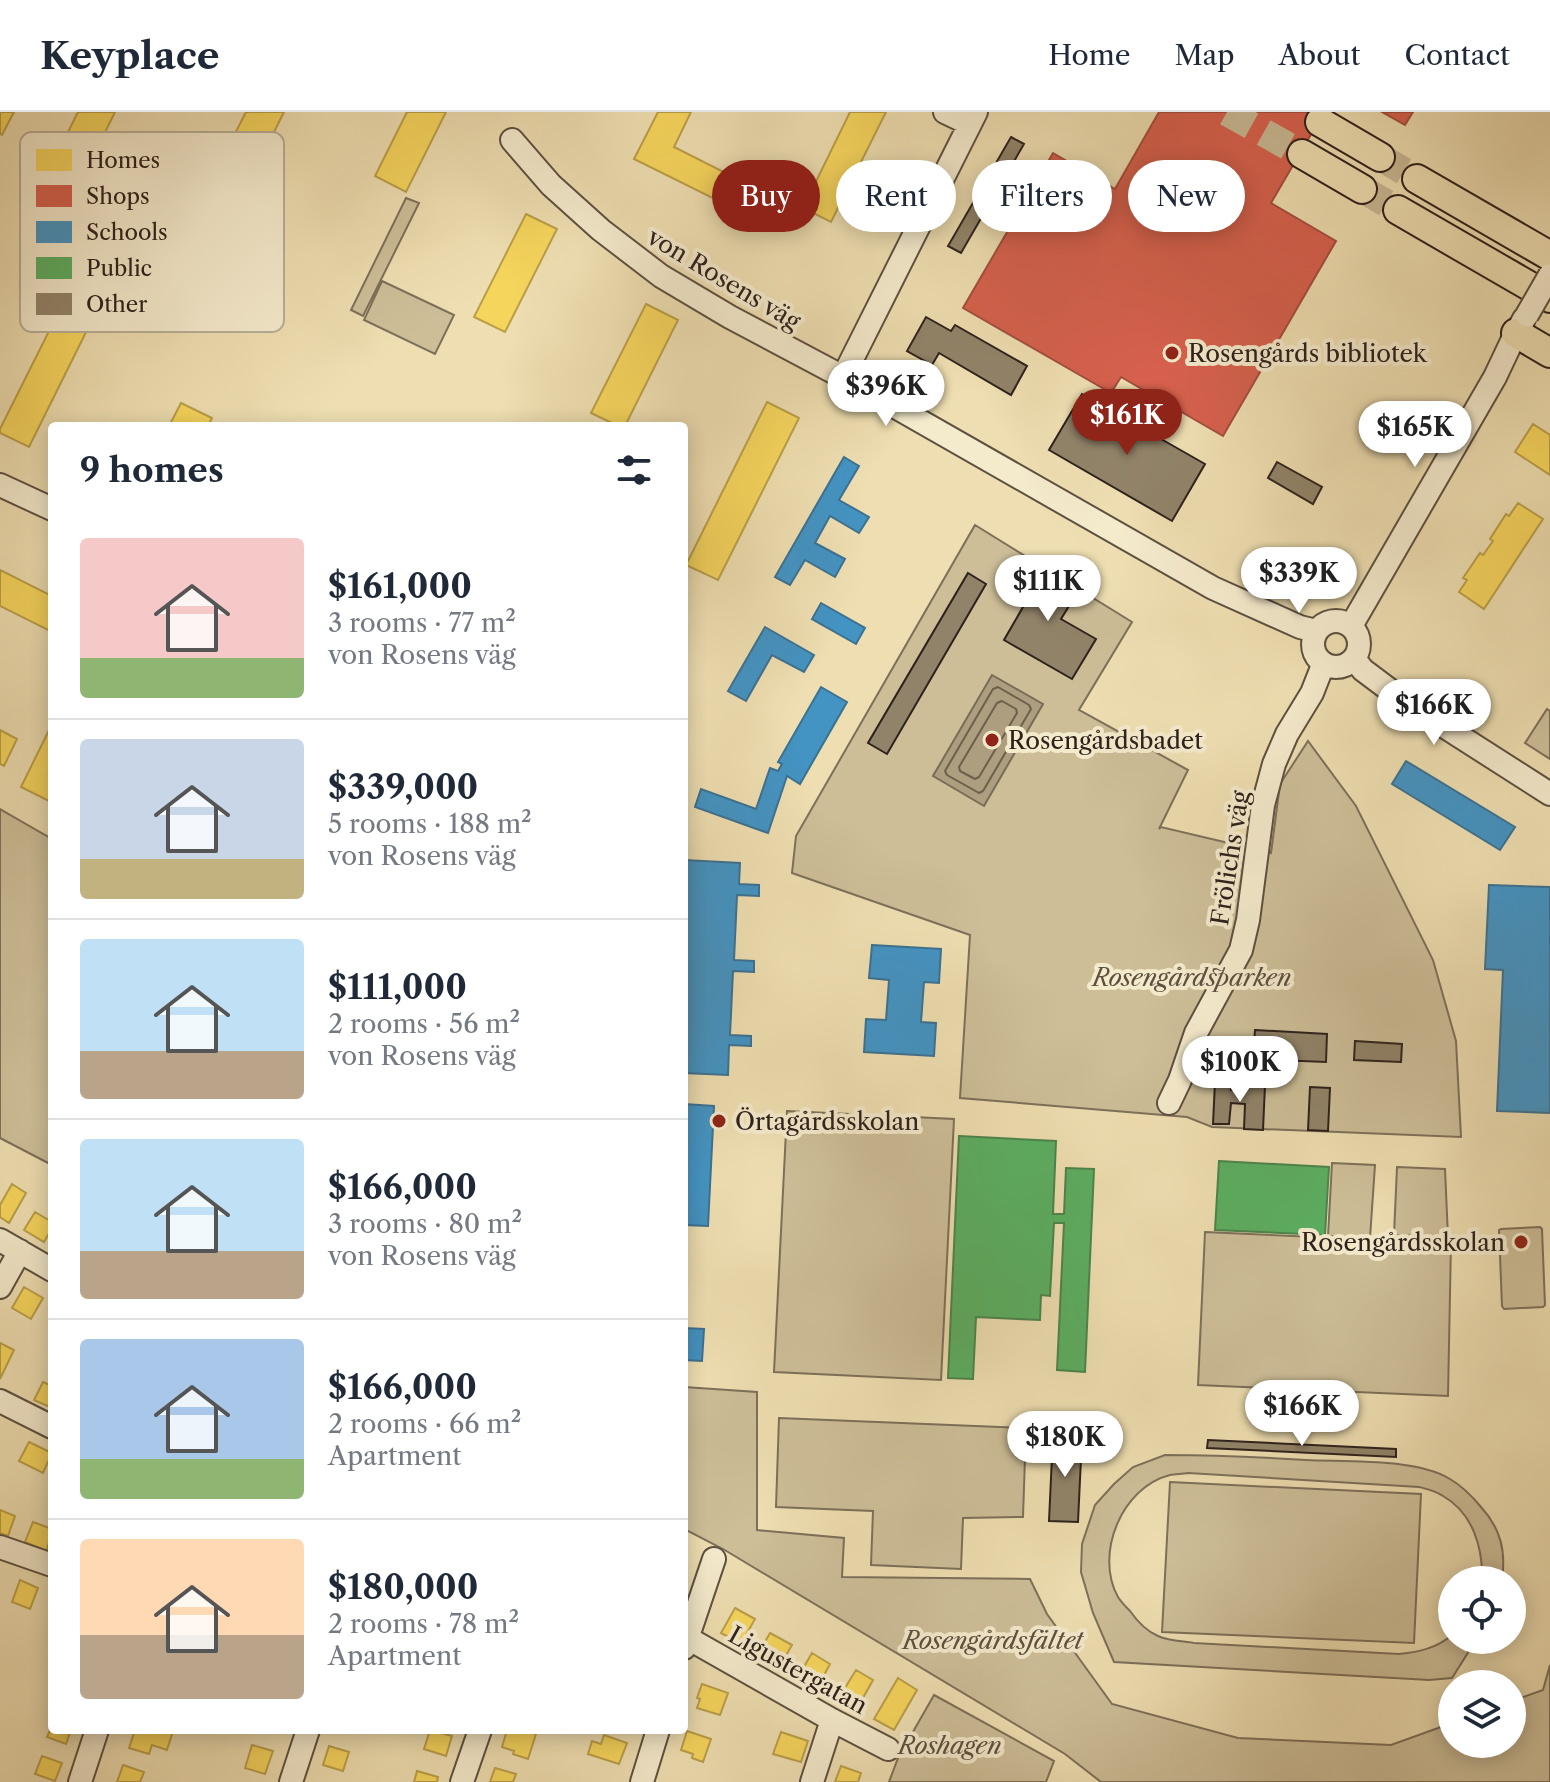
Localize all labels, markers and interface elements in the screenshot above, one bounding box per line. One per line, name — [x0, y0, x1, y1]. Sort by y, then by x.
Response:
text: Keyplace — [40, 32, 219, 79]
text: Home — [1048, 38, 1130, 72]
text: Map — [1174, 38, 1234, 72]
text: About — [1278, 38, 1360, 72]
text: Contact — [1404, 38, 1510, 72]
legend — [20, 132, 284, 332]
text: Homes — [86, 147, 160, 174]
chip: Buy — [712, 160, 820, 232]
chip: Rent — [836, 160, 956, 232]
chip: Filters — [972, 160, 1112, 232]
chip: New — [1128, 160, 1245, 232]
text: Shops — [86, 183, 150, 210]
text: Schools — [86, 219, 168, 246]
street label: von Rosens väg — [641, 221, 806, 336]
text: Public — [86, 255, 152, 282]
text: Other — [86, 291, 147, 318]
place label: Rosengårds bibliotek — [1188, 339, 1428, 368]
marker: Rosengårds bibliotek — [1163, 344, 1181, 362]
pin: $396K — [830, 360, 942, 428]
text: $396K — [845, 370, 927, 402]
pin: $161K — [1071, 389, 1183, 457]
text: $161K — [1090, 399, 1164, 431]
pin: $165K — [1359, 401, 1471, 469]
text: $165K — [1377, 411, 1453, 443]
icon: filters — [612, 448, 656, 492]
text: 9 homes — [80, 449, 224, 491]
pin: $339K — [1243, 547, 1355, 615]
pin: $111K — [992, 555, 1104, 623]
text: $339K — [1259, 557, 1339, 589]
text: $161,000 — [328, 565, 472, 607]
text: $111K — [1013, 565, 1083, 597]
icon: home — [144, 570, 240, 666]
text: 3 rooms · 77 m² — [328, 607, 516, 639]
text: von Rosens väg — [328, 639, 516, 671]
pin: $166K — [1378, 679, 1490, 747]
text: $166K — [1395, 689, 1473, 721]
place label: Rosengårdsbadet — [1008, 726, 1203, 755]
marker: Rosengårdsbadet — [983, 731, 1001, 749]
text: $339,000 — [328, 766, 478, 808]
icon: home — [144, 771, 240, 867]
street label: Frölichs väg — [1205, 788, 1255, 927]
text: 5 rooms · 188 m² — [328, 808, 532, 840]
text: von Rosens väg — [328, 840, 516, 872]
park label: Rosengårdsparken — [1091, 963, 1291, 992]
text: $111,000 — [328, 966, 467, 1008]
icon: home — [144, 971, 240, 1067]
text: 2 rooms · 56 m² — [328, 1008, 520, 1040]
pin: $100K — [1184, 1036, 1296, 1104]
text: von Rosens väg — [328, 1040, 516, 1072]
text: $100K — [1200, 1046, 1280, 1078]
place label: Örtagårdsskolan — [735, 1107, 919, 1136]
marker: Örtagårdsskolan — [710, 1112, 728, 1130]
text: $166,000 — [328, 1166, 477, 1208]
icon: home — [144, 1171, 240, 1267]
text: 3 rooms · 80 m² — [328, 1208, 522, 1240]
place label: Rosengårdsskolan — [1301, 1228, 1505, 1257]
marker: Rosengårdsskolan — [1512, 1233, 1530, 1251]
text: von Rosens väg — [328, 1240, 516, 1272]
text: $166,000 — [328, 1366, 477, 1408]
icon: home — [144, 1371, 240, 1467]
pin: $166K — [1246, 1380, 1358, 1448]
text: $166K — [1263, 1390, 1341, 1422]
text: 2 rooms · 66 m² — [328, 1408, 521, 1440]
pin: $180K — [1009, 1411, 1121, 1479]
text: $180K — [1025, 1421, 1105, 1453]
text: Apartment — [328, 1440, 461, 1472]
text: $180,000 — [328, 1566, 478, 1608]
map controls — [1438, 1566, 1526, 1758]
button: locate — [1438, 1566, 1526, 1654]
icon: home — [144, 1571, 240, 1667]
text: 2 rooms · 78 m² — [328, 1608, 519, 1640]
street label: Ligustergatan — [724, 1620, 872, 1720]
park label: Rosengårdsfältet — [901, 1626, 1085, 1655]
text: Apartment — [328, 1640, 461, 1672]
button: layers — [1438, 1670, 1526, 1758]
park label: Roshagen — [896, 1731, 1002, 1760]

